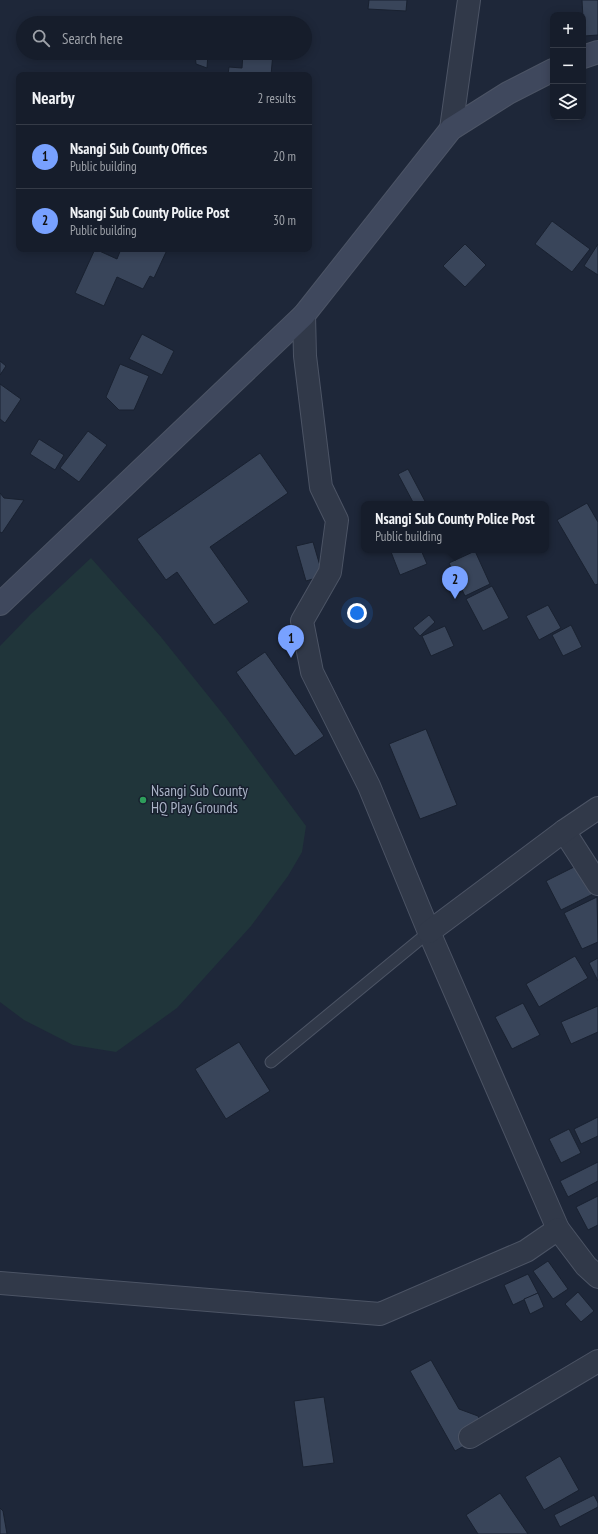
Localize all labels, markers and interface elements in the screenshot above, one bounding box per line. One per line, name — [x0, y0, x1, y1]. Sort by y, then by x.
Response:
map controls — [550, 12, 586, 120]
button: + — [550, 12, 586, 48]
search box — [16, 16, 312, 60]
icon: search — [30, 27, 52, 49]
text: Search here — [62, 29, 123, 48]
button: − — [550, 48, 586, 84]
button: layers — [550, 84, 586, 120]
text: Nearby — [32, 87, 75, 109]
text: 2 results — [257, 90, 296, 107]
text: Nsangi Sub County Offices — [70, 139, 207, 158]
text: 1 — [42, 148, 48, 165]
text: 20 m — [273, 148, 296, 165]
text: Public building — [70, 158, 137, 175]
text: Nsangi Sub County Police Post — [70, 203, 229, 222]
text: 2 — [42, 212, 48, 229]
text: 30 m — [273, 212, 296, 229]
text: Public building — [70, 222, 137, 239]
popup — [361, 501, 549, 553]
text: Nsangi Sub County Police Post — [375, 509, 535, 528]
text: Public building — [375, 528, 442, 545]
pin: 2 — [442, 566, 468, 599]
your location — [347, 603, 367, 623]
pin: 1 — [278, 625, 304, 658]
place label: Nsangi Sub County HQ Play Grounds — [151, 781, 248, 817]
marker: Nsangi Sub County HQ Play Grounds — [138, 795, 148, 805]

